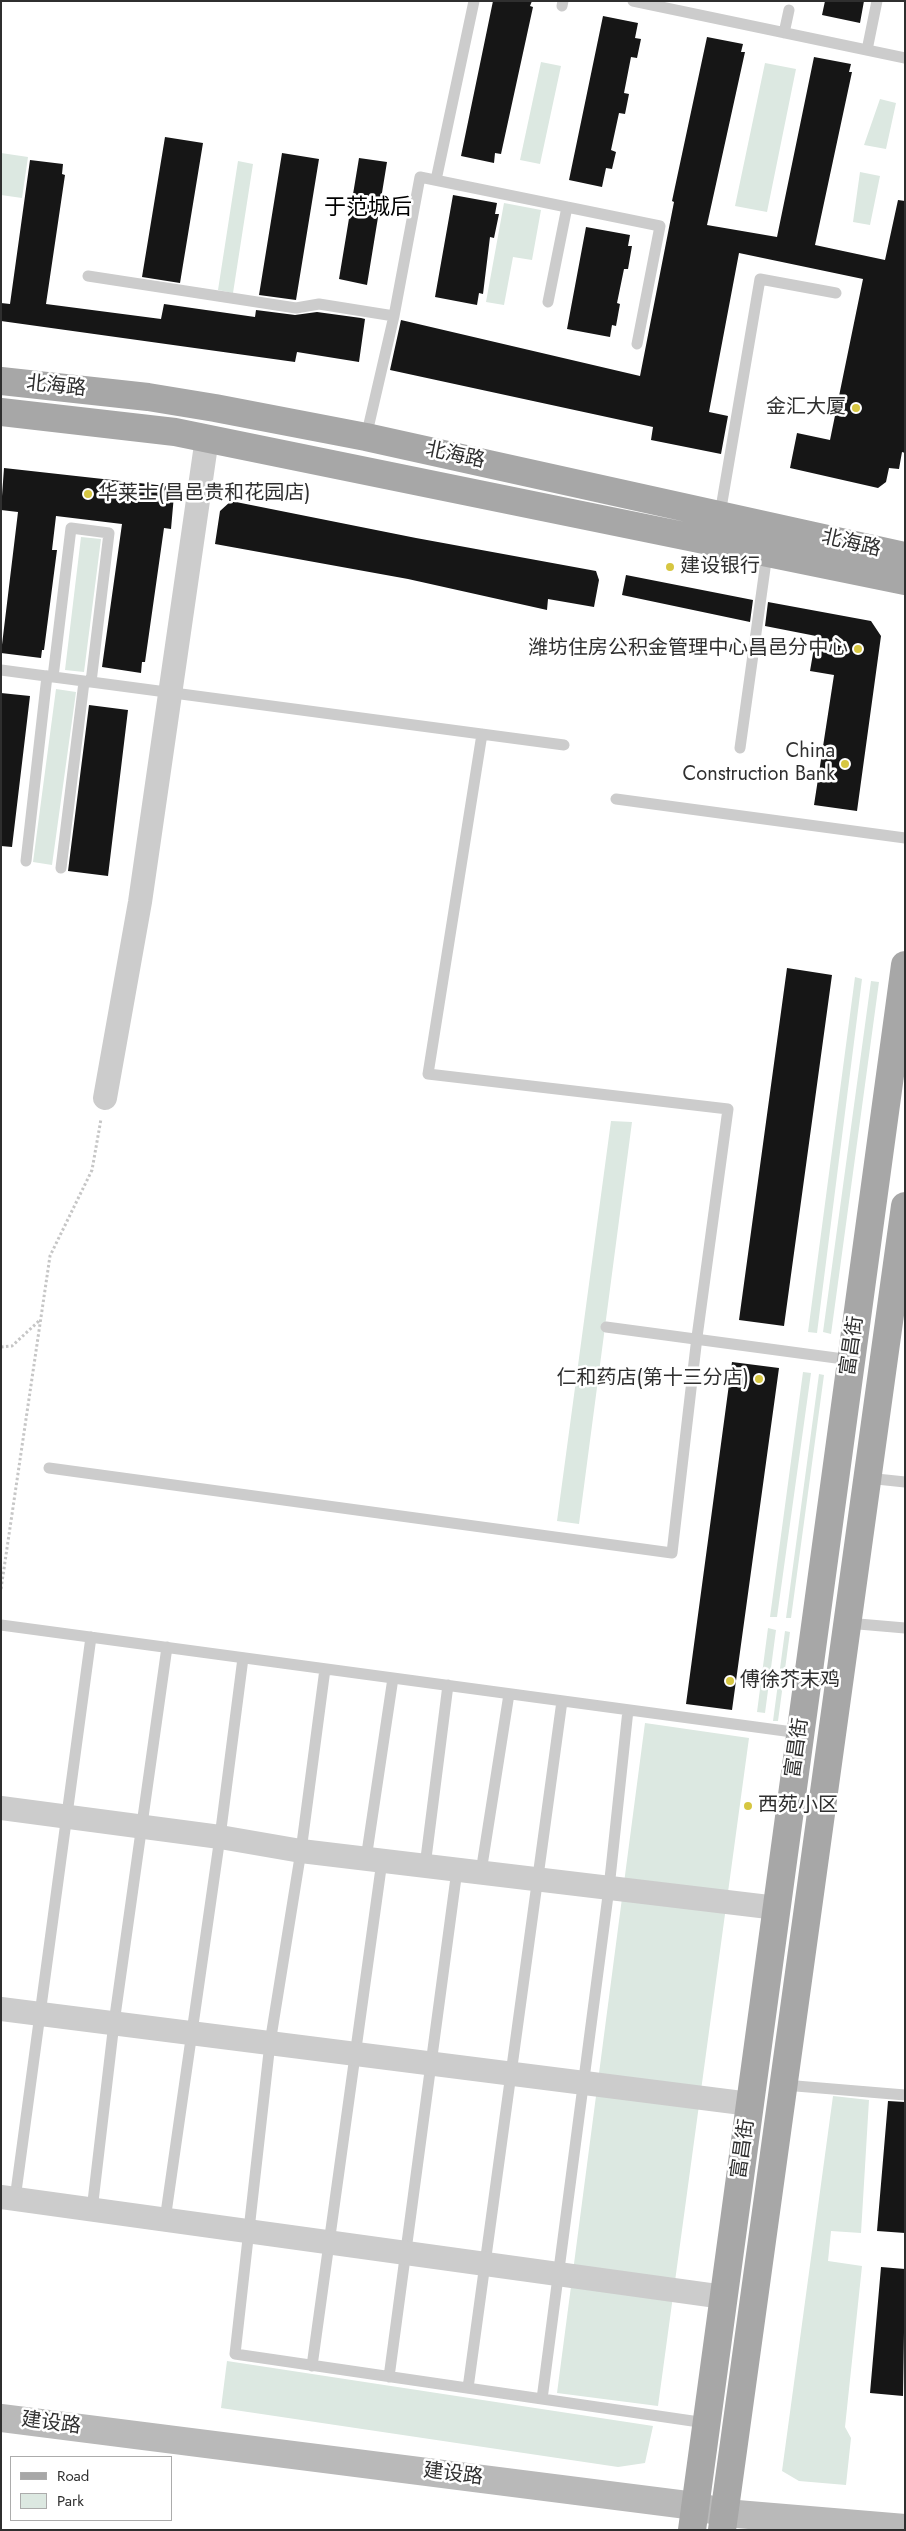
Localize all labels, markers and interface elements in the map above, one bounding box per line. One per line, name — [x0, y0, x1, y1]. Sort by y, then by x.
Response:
district label: 于范城后 — [324, 196, 412, 222]
street label: 北海路 — [25, 372, 87, 402]
place label: 金汇大厦 — [766, 396, 846, 420]
marker: 金汇大厦 — [850, 402, 862, 414]
street label: 北海路 — [423, 438, 487, 474]
place label: 华莱士(昌邑贵和花园店) — [98, 482, 310, 506]
marker: 华莱士(昌邑贵和花园店) — [82, 488, 94, 500]
street label: 北海路 — [819, 526, 883, 562]
place label: 建设银行 — [680, 555, 760, 579]
marker: 建设银行 — [664, 561, 676, 573]
place label: 潍坊住房公积金管理中心昌邑分中心 — [528, 637, 848, 661]
marker: 潍坊住房公积金管理中心昌邑分中心 — [852, 643, 864, 655]
place label: China Construction Bank — [683, 740, 835, 787]
marker: China Construction Bank — [839, 758, 851, 770]
street label: 富昌街 — [837, 1315, 869, 1377]
place label: 仁和药店(第十三分店) — [557, 1367, 749, 1391]
marker: 仁和药店(第十三分店) — [753, 1373, 765, 1385]
place label: 傅徐芥末鸡 — [740, 1669, 840, 1693]
marker: 傅徐芥末鸡 — [724, 1675, 736, 1687]
street label: 富昌街 — [782, 1717, 814, 1779]
place label: 西苑小区 — [758, 1794, 838, 1818]
marker: 西苑小区 — [742, 1800, 754, 1812]
street label: 富昌街 — [728, 2118, 760, 2180]
street label: 建设路 — [20, 2408, 82, 2440]
legend — [10, 2456, 172, 2521]
street label: 建设路 — [422, 2459, 484, 2491]
text: Road — [57, 2465, 89, 2487]
text: Park — [57, 2490, 84, 2512]

